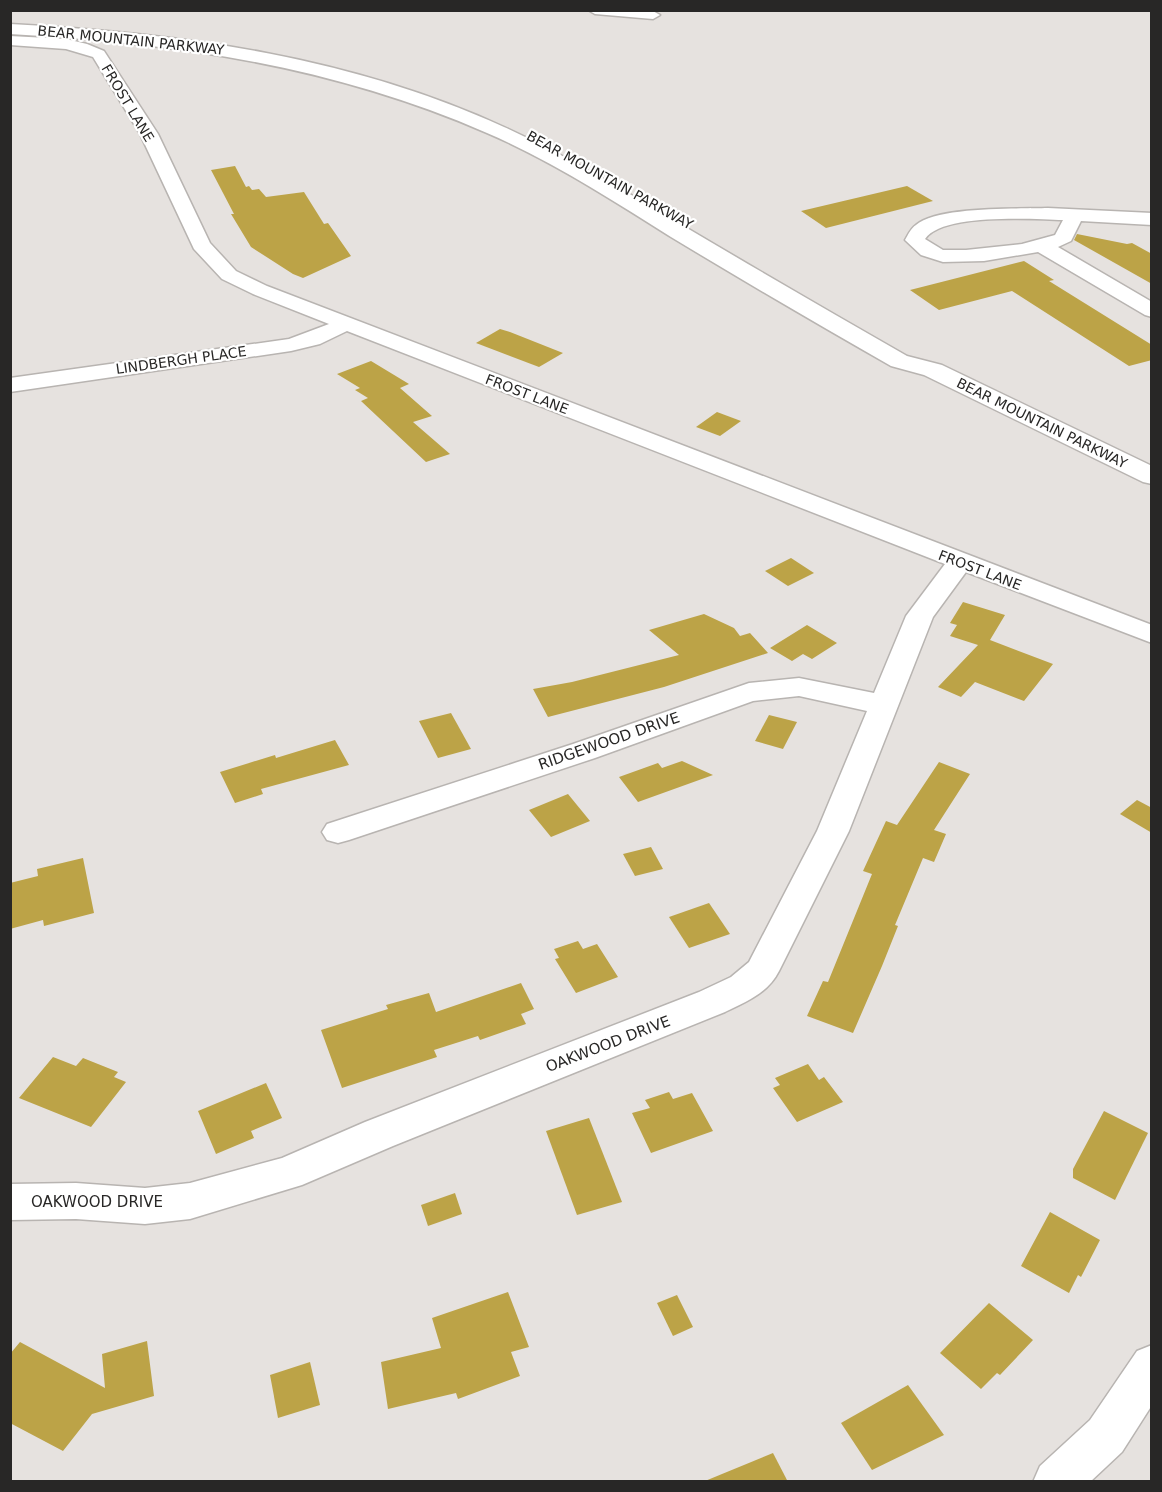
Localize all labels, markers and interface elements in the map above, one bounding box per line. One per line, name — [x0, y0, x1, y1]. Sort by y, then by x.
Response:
street label: BEAR MOUNTAIN PARKWAY — [37, 22, 226, 58]
street label: FROST LANE — [99, 61, 157, 145]
street label: BEAR MOUNTAIN PARKWAY — [524, 127, 696, 233]
street label: LINDBERGH PLACE — [115, 343, 247, 377]
street label: FROST LANE — [483, 371, 571, 417]
street label: BEAR MOUNTAIN PARKWAY — [954, 375, 1130, 472]
street label: FROST LANE — [936, 547, 1024, 593]
street label: RIDGEWOOD DRIVE — [536, 708, 682, 774]
street label: OAKWOOD DRIVE — [543, 1012, 673, 1076]
street label: OAKWOOD DRIVE — [31, 1193, 163, 1211]

